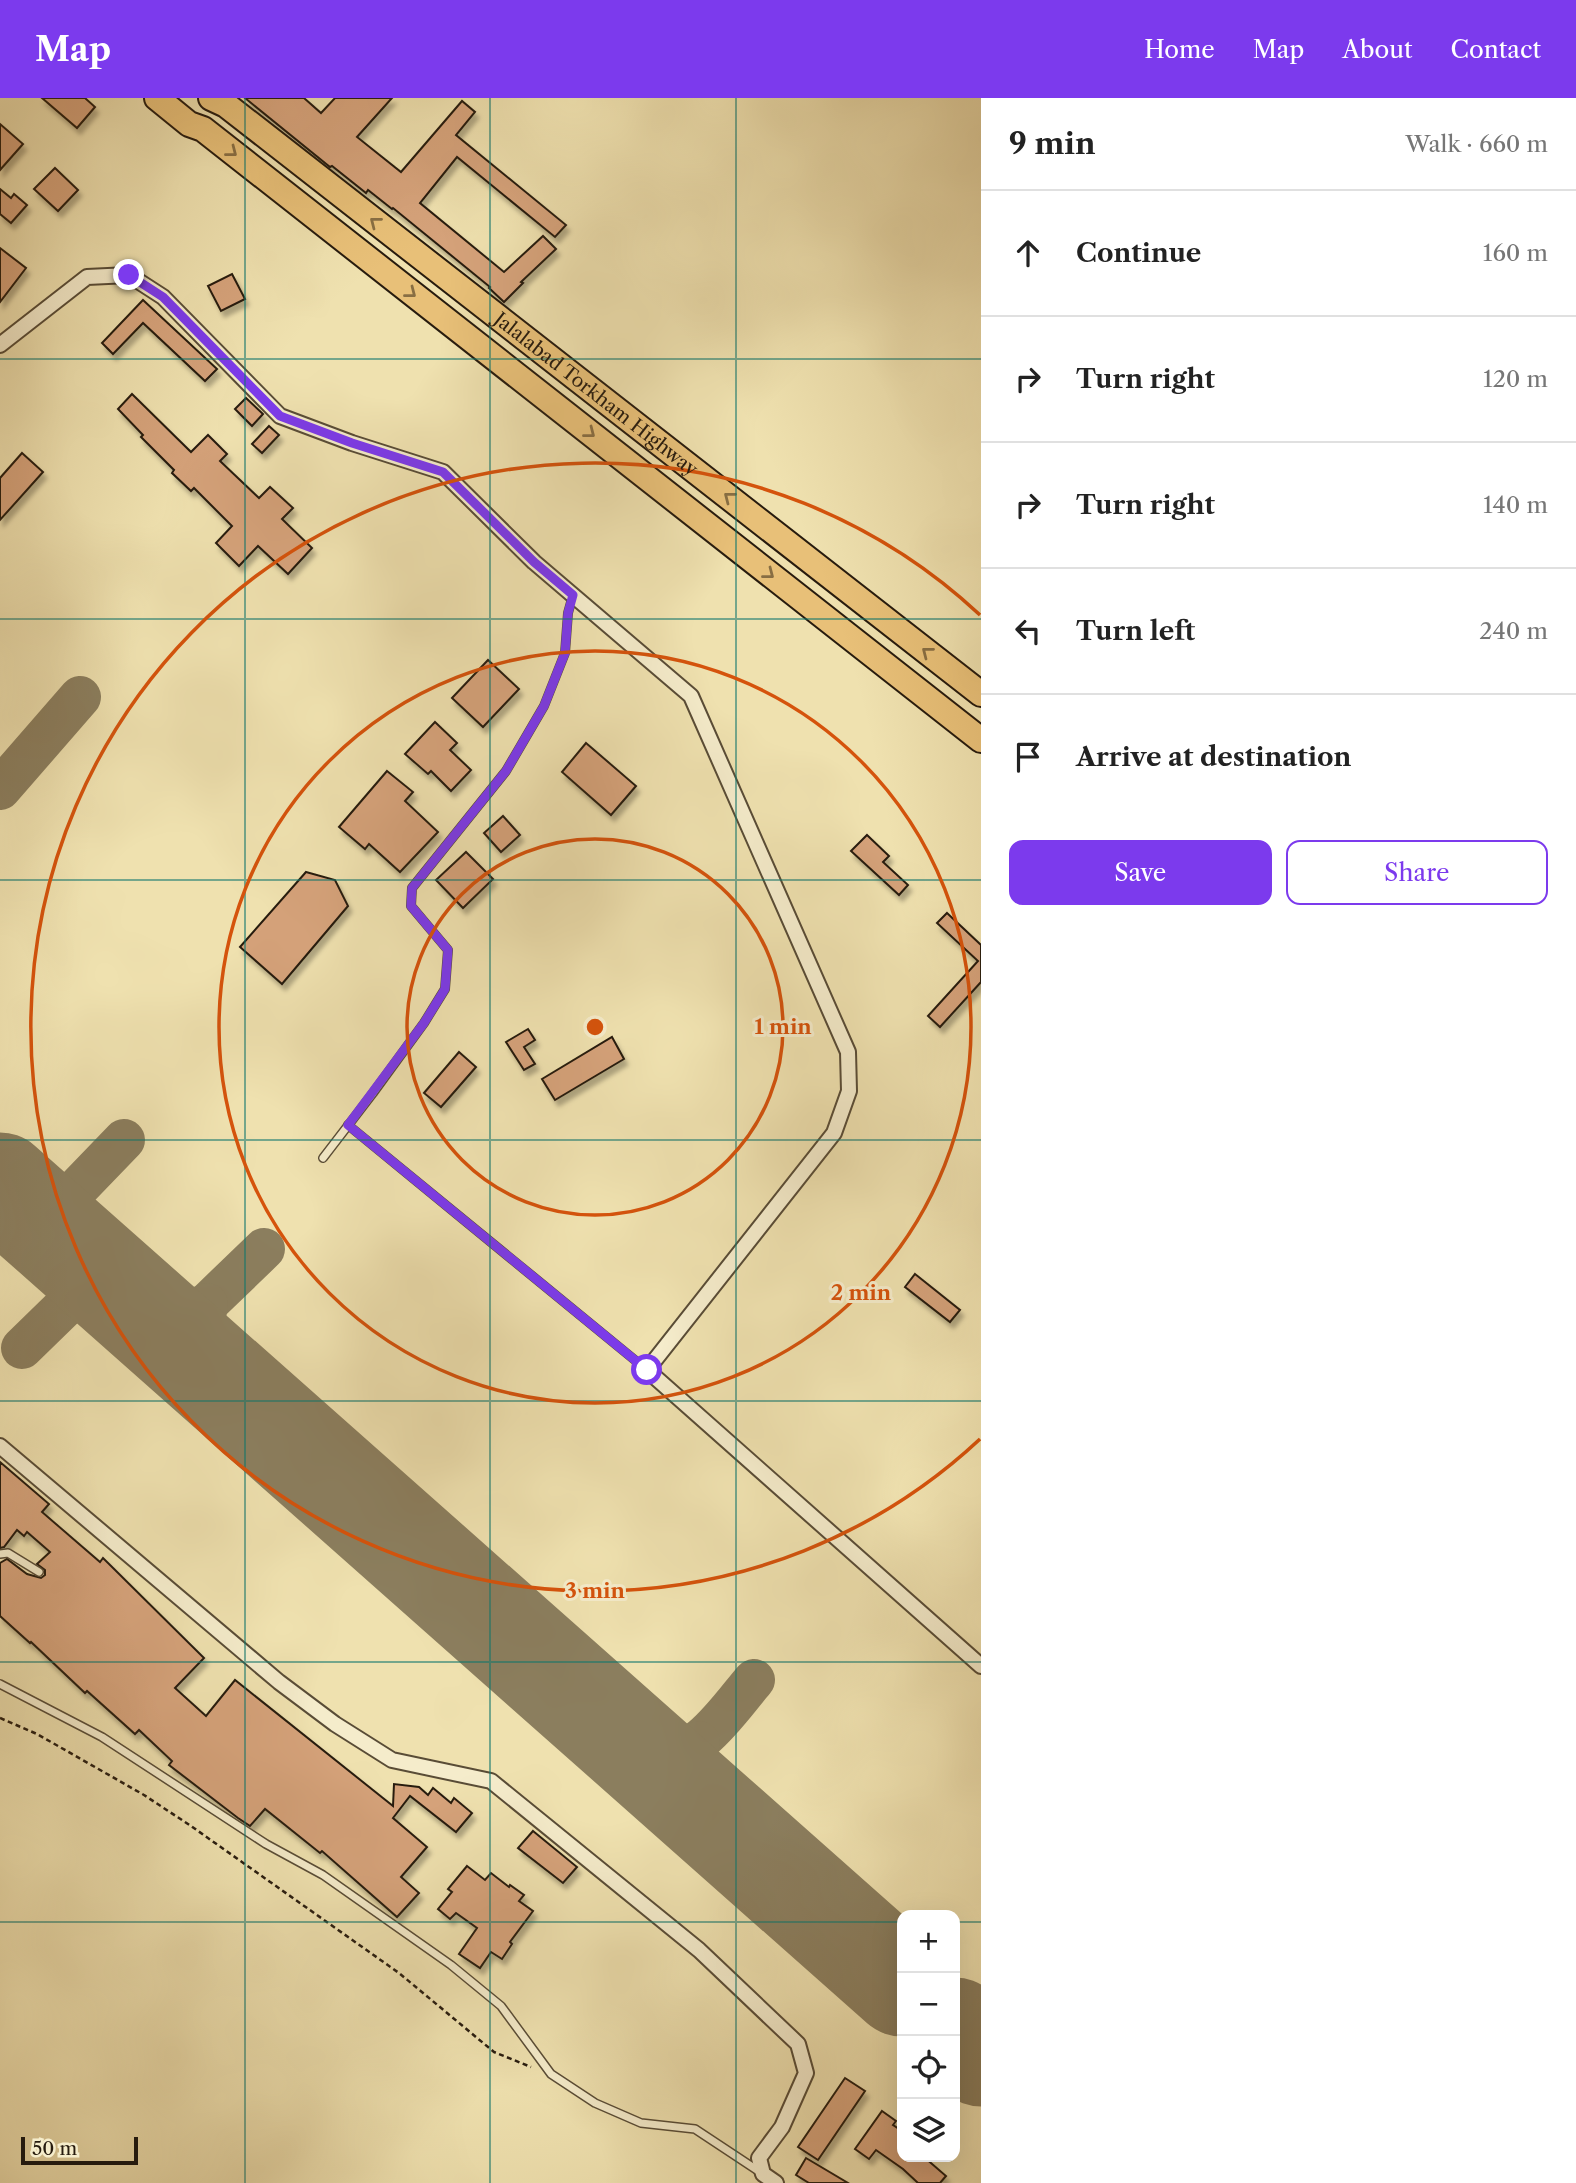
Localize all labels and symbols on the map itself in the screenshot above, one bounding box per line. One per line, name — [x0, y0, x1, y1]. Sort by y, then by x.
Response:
one-way arrow — [225, 144, 237, 157]
one-way arrow — [371, 217, 383, 230]
route end — [113, 259, 144, 290]
one-way arrow — [403, 284, 416, 297]
street label: Jalalabad Torkham Highway — [487, 306, 703, 481]
one-way arrow — [582, 425, 595, 438]
one-way arrow — [724, 493, 736, 506]
one-way arrow — [761, 565, 774, 578]
one-way arrow — [923, 648, 935, 661]
text: 1 min — [754, 1014, 812, 1039]
centre of rings — [583, 1015, 607, 1039]
text: 2 min — [831, 1280, 892, 1305]
route start — [631, 1354, 662, 1385]
text: 3 min — [565, 1578, 626, 1603]
scale bar — [21, 2134, 138, 2166]

